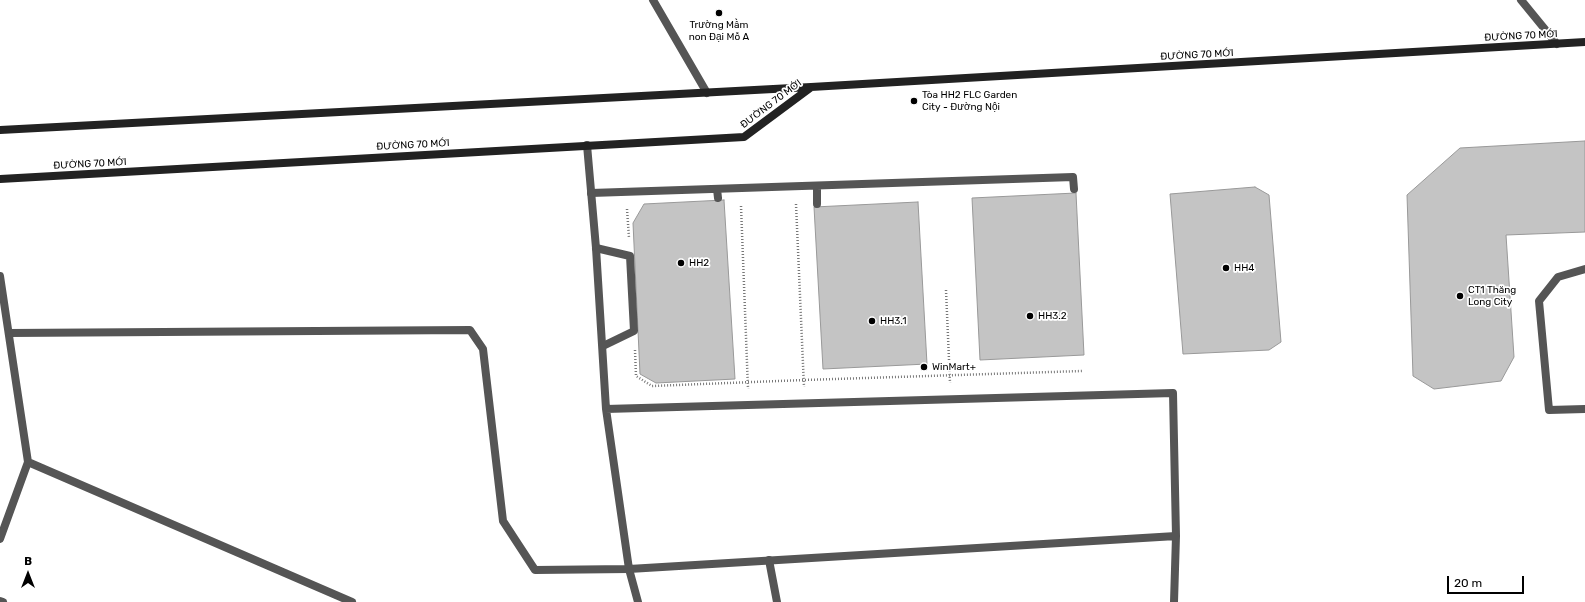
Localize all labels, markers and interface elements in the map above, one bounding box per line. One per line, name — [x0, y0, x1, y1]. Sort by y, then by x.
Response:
marker: Trường Mầm non Đại Mỗ A — [714, 8, 724, 18]
place label: Trường Mầm non Đại Mỗ A — [689, 19, 749, 42]
street label: ĐƯỜNG 70 MỚI — [1484, 28, 1558, 44]
street label: ĐƯỜNG 70 MỚI — [1160, 47, 1234, 63]
street label: ĐƯỜNG 70 MỚI — [738, 77, 804, 131]
place label: Tòa HH2 FLC Garden City - Đường Nội — [922, 89, 1017, 112]
marker: Tòa HH2 FLC Garden City - Đường Nội — [909, 96, 919, 106]
street label: ĐƯỜNG 70 MỚI — [376, 137, 450, 153]
street label: ĐƯỜNG 70 MỚI — [53, 156, 127, 172]
place label: HH2 — [689, 257, 709, 269]
marker: HH2 — [676, 258, 686, 268]
place label: HH4 — [1234, 262, 1254, 274]
marker: HH4 — [1221, 263, 1231, 273]
place label: CT1 Thăng Long City — [1468, 284, 1516, 308]
marker: CT1 Thăng Long City — [1455, 291, 1465, 301]
place label: HH3.2 — [1038, 310, 1067, 322]
marker: HH3.2 — [1025, 311, 1035, 321]
place label: HH3.1 — [880, 315, 906, 327]
marker: HH3.1 — [867, 316, 877, 326]
place label: WinMart+ — [932, 361, 976, 373]
marker: WinMart+ — [919, 362, 929, 372]
north arrow — [8, 554, 48, 594]
text: B — [24, 555, 32, 568]
scale bar — [1449, 568, 1526, 594]
text: 20 m — [1454, 576, 1482, 590]

